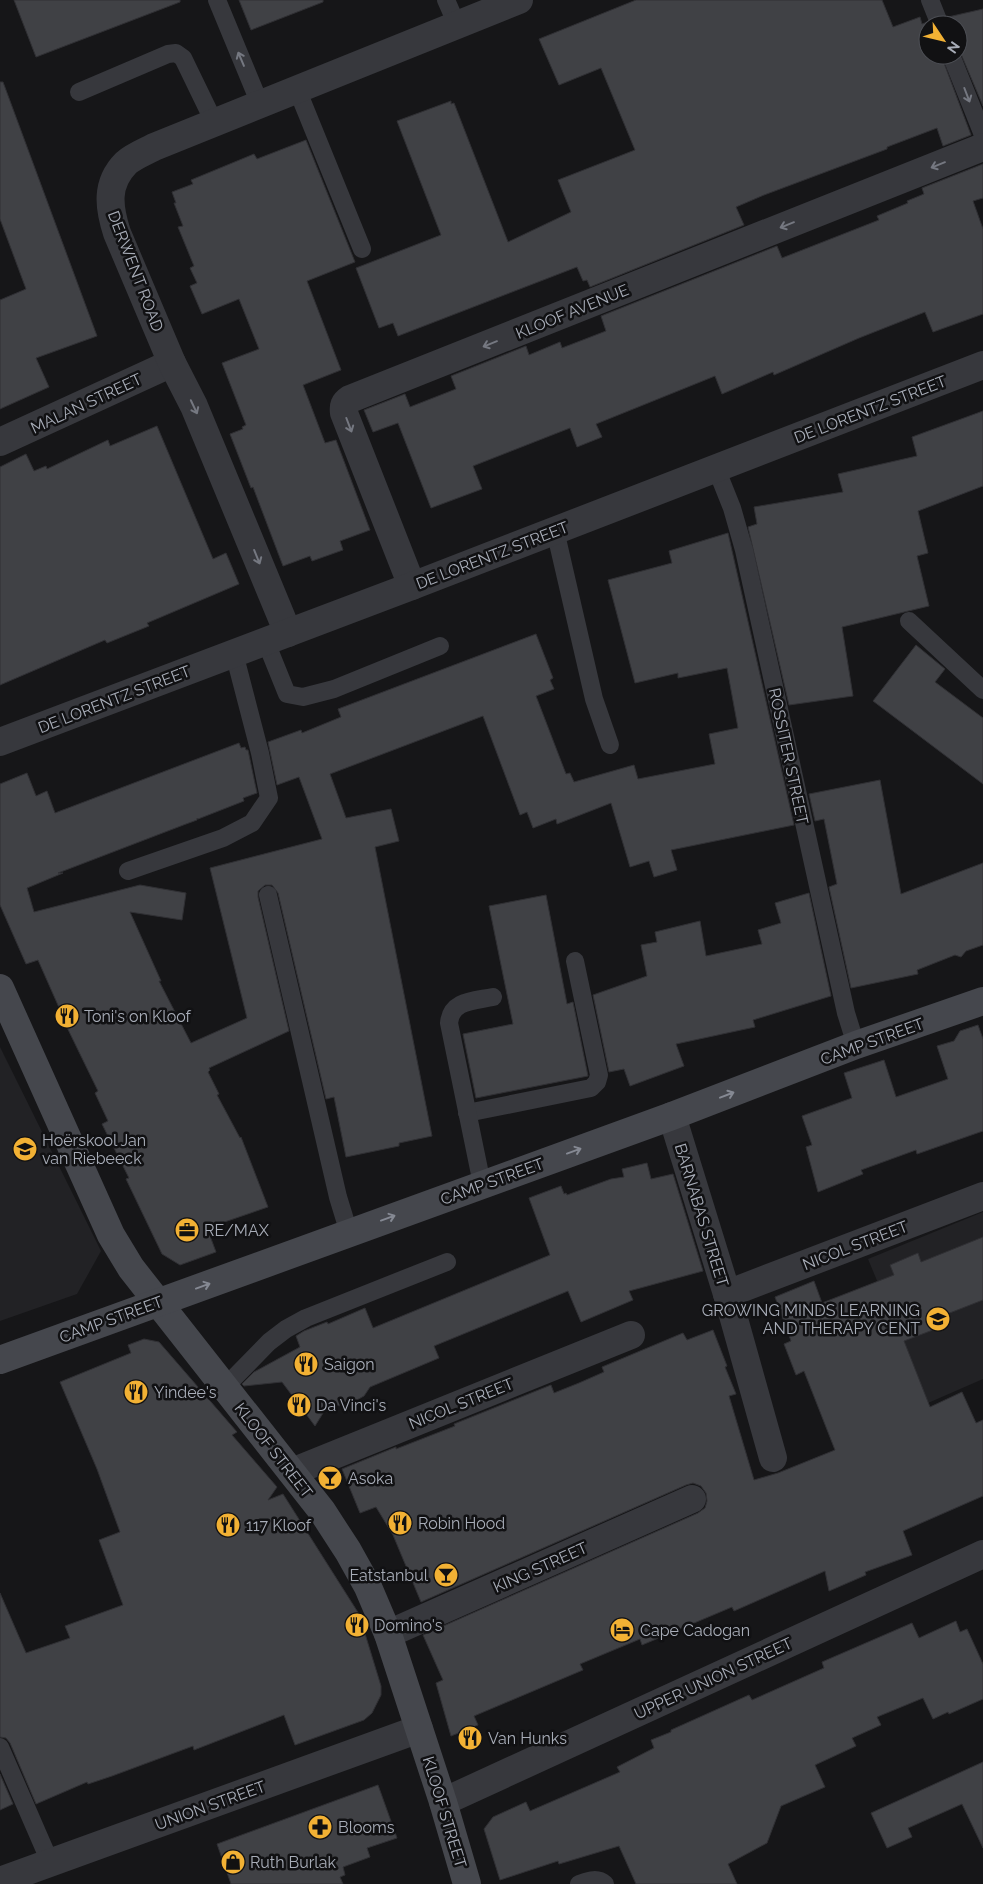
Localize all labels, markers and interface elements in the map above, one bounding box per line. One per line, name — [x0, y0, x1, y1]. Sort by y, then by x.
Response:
north arrow — [918, 15, 968, 65]
text: N — [944, 38, 963, 56]
one-way arrow — [236, 52, 246, 67]
one-way arrow — [963, 87, 972, 102]
one-way arrow — [931, 161, 946, 170]
street label: DERWENT ROAD — [104, 208, 167, 334]
one-way arrow — [780, 221, 795, 230]
street label: KLOOF AVENUE — [513, 280, 632, 343]
one-way arrow — [482, 340, 497, 349]
street label: MALAN STREET — [28, 369, 145, 438]
street label: DE LORENTZ STREET — [791, 372, 949, 447]
one-way arrow — [190, 399, 199, 414]
one-way arrow — [345, 417, 354, 432]
street label: DE LORENTZ STREET — [413, 518, 571, 593]
one-way arrow — [252, 549, 262, 564]
street label: DE LORENTZ STREET — [35, 662, 193, 737]
street label: ROSSITER STREET — [765, 686, 812, 826]
restaurant icon: Toni's on Kloof — [54, 1003, 80, 1029]
place label: Toni's on Kloof — [84, 1007, 192, 1026]
street label: CAMP STREET — [818, 1014, 927, 1069]
one-way arrow — [718, 1090, 734, 1099]
place label: Hoërskool Jan van Riebeeck — [42, 1131, 146, 1168]
school or university icon: Hoërskool Jan van Riebeeck — [12, 1136, 38, 1162]
street label: BARNABAS STREET — [671, 1141, 732, 1289]
one-way arrow — [566, 1146, 581, 1155]
street label: CAMP STREET — [438, 1154, 547, 1209]
one-way arrow — [380, 1213, 396, 1222]
office icon: RE/MAX — [174, 1217, 200, 1243]
street label: NICOL STREET — [800, 1217, 911, 1274]
place label: RE/MAX — [204, 1221, 270, 1240]
one-way arrow — [195, 1281, 210, 1290]
street label: CAMP STREET — [57, 1292, 166, 1347]
place label: GROWING MINDS LEARNING AND THERAPY CENT — [702, 1301, 920, 1338]
school or university icon: GROWING MINDS LEARNING AND THERAPY CENT — [925, 1306, 951, 1332]
restaurant icon: Saigon — [293, 1351, 319, 1377]
place label: Saigon — [324, 1355, 375, 1374]
street label: NICOL STREET — [406, 1374, 517, 1433]
restaurant icon: Yindee's — [123, 1379, 149, 1405]
place label: Yindee's — [154, 1383, 217, 1402]
restaurant icon: Da Vinci's — [286, 1392, 312, 1418]
place label: Da Vinci's — [316, 1396, 387, 1415]
street label: KLOOF STREET — [231, 1399, 317, 1502]
bar icon: Asoka — [317, 1465, 343, 1491]
place label: Asoka — [348, 1469, 393, 1488]
restaurant icon: Robin Hood — [387, 1510, 413, 1536]
restaurant icon: 117 Kloof — [215, 1512, 241, 1538]
place label: Robin Hood — [418, 1514, 505, 1533]
place label: 117 Kloof — [246, 1516, 312, 1535]
street label: KING STREET — [490, 1538, 591, 1597]
bar icon: Eatstanbul — [433, 1562, 459, 1588]
place label: Eatstanbul — [349, 1566, 429, 1585]
restaurant icon: Domino's — [344, 1612, 370, 1638]
place label: Domino's — [374, 1616, 443, 1635]
hotel icon: Cape Cadogan — [609, 1617, 635, 1643]
place label: Cape Cadogan — [640, 1621, 750, 1640]
street label: UPPER UNION STREET — [631, 1633, 795, 1723]
restaurant icon: Van Hunks — [457, 1725, 483, 1751]
place label: Van Hunks — [488, 1729, 567, 1748]
street label: KLOOF STREET — [419, 1754, 471, 1870]
street label: UNION STREET — [152, 1777, 268, 1834]
pharmacy icon: Blooms — [307, 1814, 333, 1840]
place label: Blooms — [338, 1818, 395, 1837]
shop icon: Ruth Burlak — [220, 1849, 246, 1875]
place label: Ruth Burlak — [250, 1853, 336, 1872]

